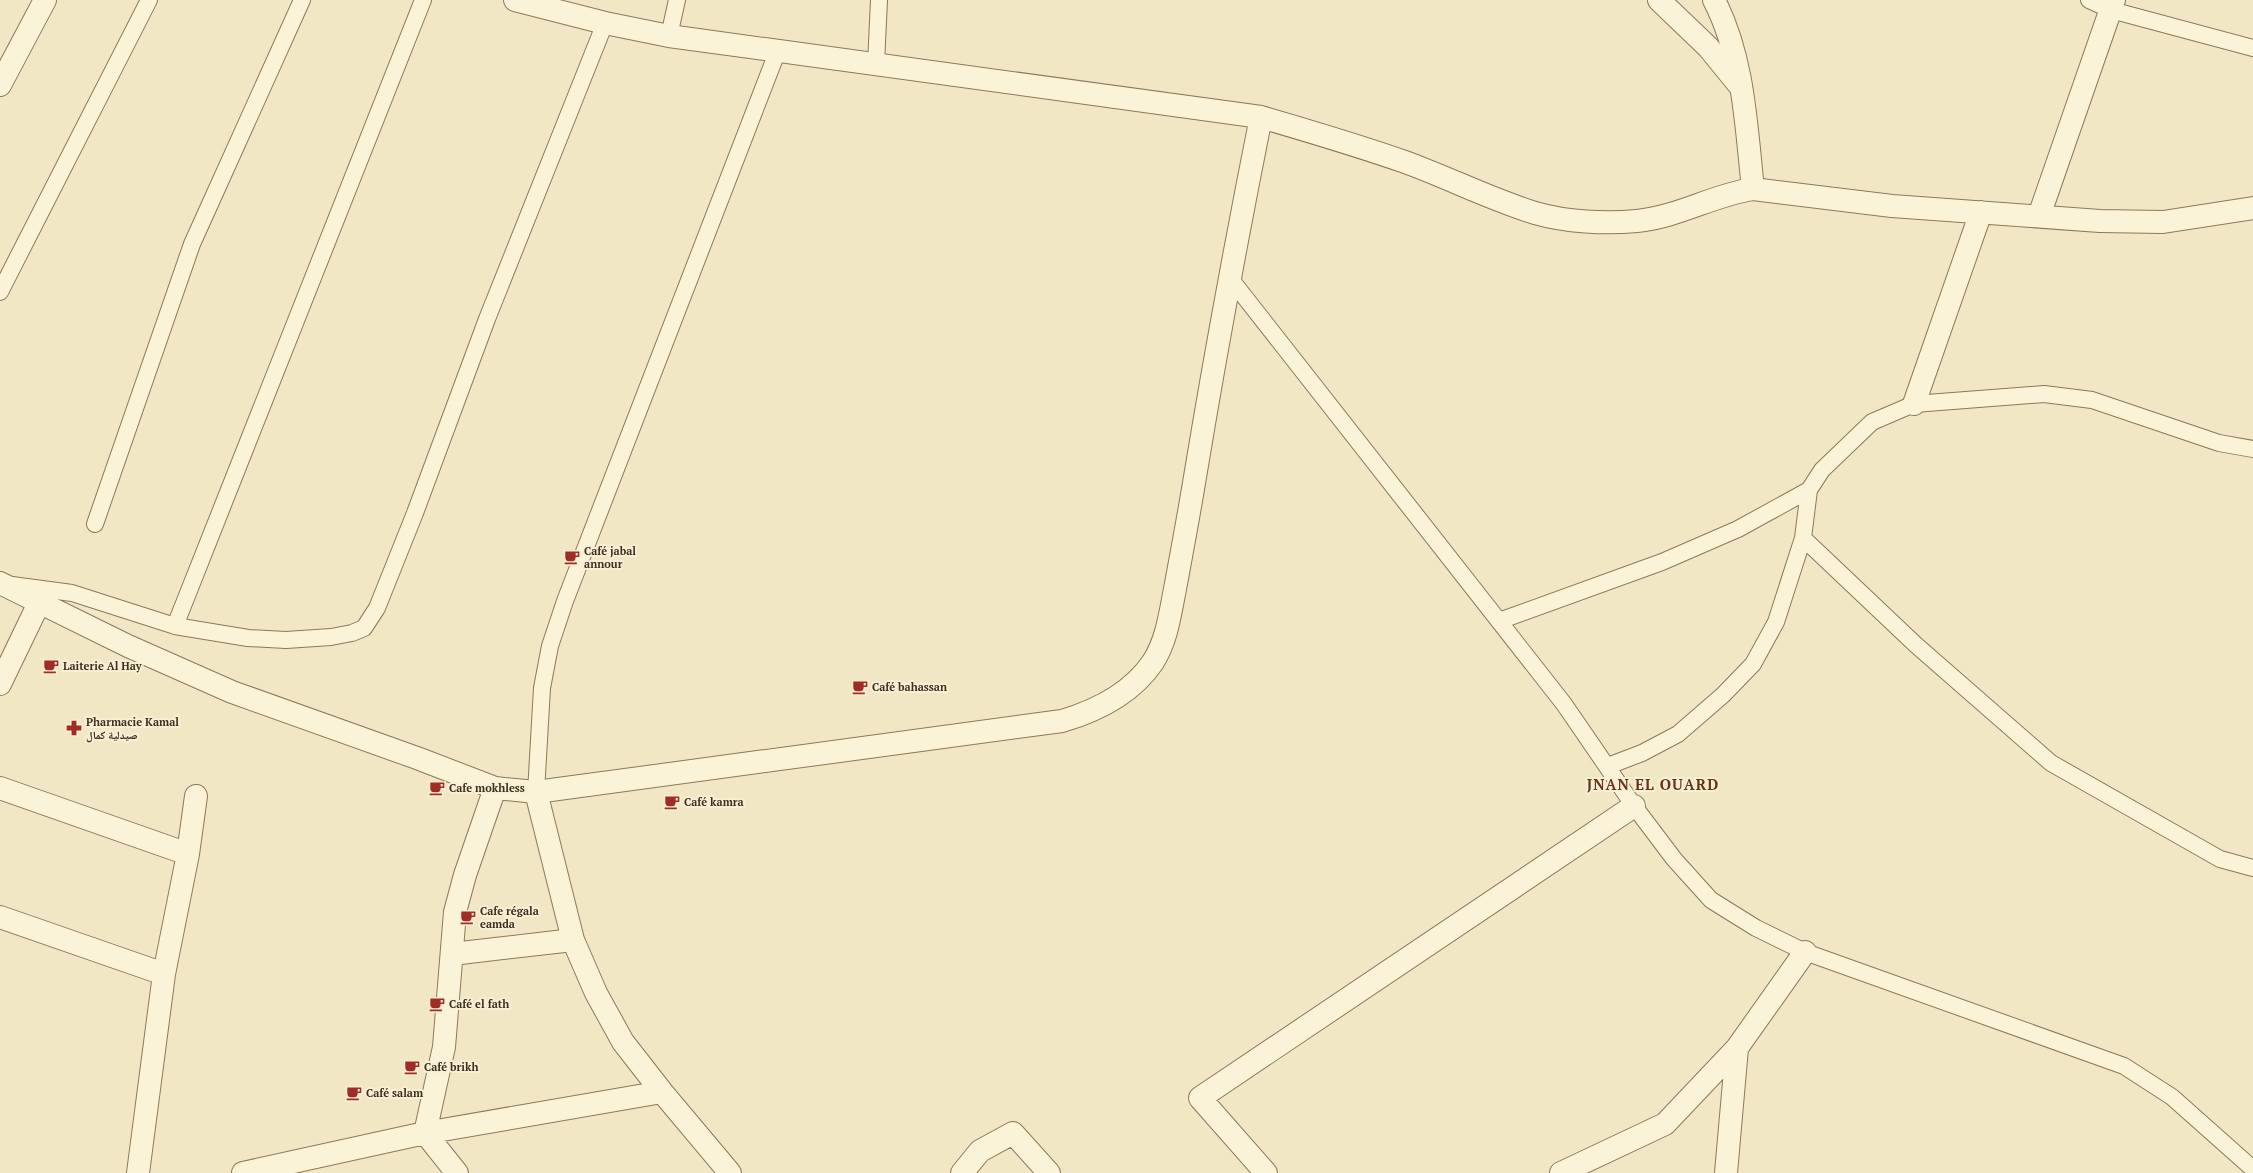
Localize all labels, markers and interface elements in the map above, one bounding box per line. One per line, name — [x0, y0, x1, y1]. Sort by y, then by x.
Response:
place label: Café jabal annour — [584, 544, 636, 571]
cafe icon: Café jabal annour — [563, 548, 581, 566]
cafe icon: Laiterie Al Hay — [42, 657, 60, 675]
place label: Laiterie Al Hay — [63, 659, 142, 673]
cafe icon: Café bahassan — [851, 678, 869, 696]
place label: Café bahassan — [872, 680, 947, 694]
place label: Pharmacie Kamal صيدلية كمال — [86, 715, 179, 743]
pharmacy icon: Pharmacie Kamal صيدلية كمال — [65, 719, 83, 737]
district label: JNAN EL OUARD — [1587, 774, 1719, 794]
cafe icon: Cafe mokhless — [428, 779, 446, 797]
place label: Cafe mokhless — [449, 781, 525, 795]
cafe icon: Café kamra — [663, 793, 681, 811]
place label: Café kamra — [684, 795, 744, 809]
place label: Cafe régala eamda — [480, 904, 539, 931]
cafe icon: Cafe régala eamda — [459, 908, 477, 926]
cafe icon: Café el fath — [428, 995, 446, 1013]
place label: Café el fath — [449, 997, 509, 1011]
cafe icon: Café brikh — [403, 1058, 421, 1076]
place label: Café brikh — [424, 1060, 478, 1074]
cafe icon: Café salam — [345, 1084, 363, 1102]
place label: Café salam — [366, 1086, 424, 1100]

